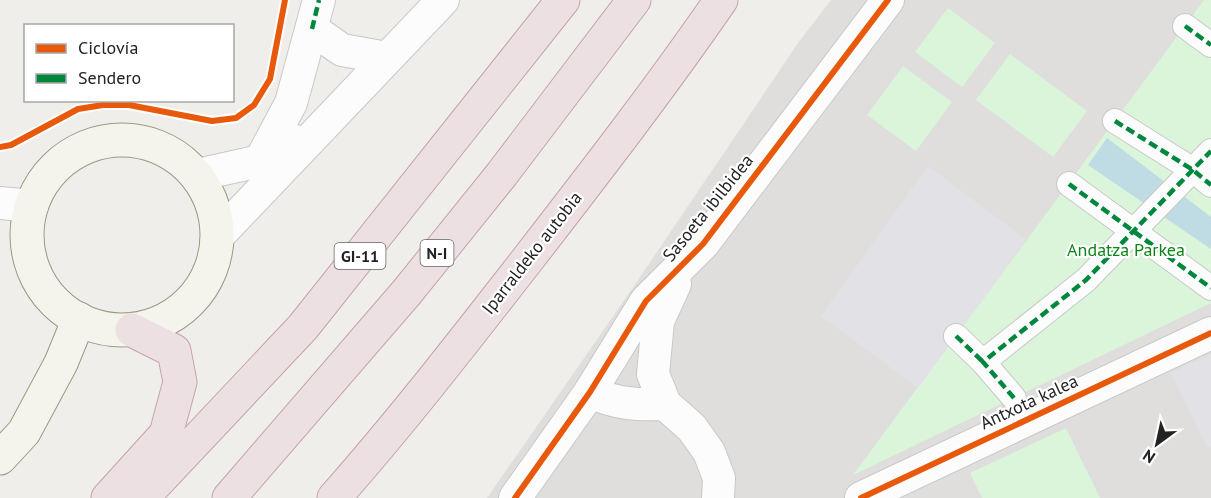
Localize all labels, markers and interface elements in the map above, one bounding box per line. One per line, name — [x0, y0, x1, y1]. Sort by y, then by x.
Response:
legend — [24, 24, 234, 102]
text: Ciclovía — [78, 36, 138, 59]
text: Sendero — [78, 66, 141, 89]
street label: Sasoeta ibilbidea — [657, 149, 758, 266]
street label: Iparraldeko autobia — [476, 187, 587, 319]
park label: Andatza Parkea — [1067, 238, 1185, 261]
road number: N-I — [420, 240, 454, 266]
road number: GI-11 — [334, 243, 386, 269]
street label: Antxota kalea — [976, 369, 1081, 434]
north arrow — [1127, 414, 1187, 474]
text: N — [1139, 445, 1159, 468]

